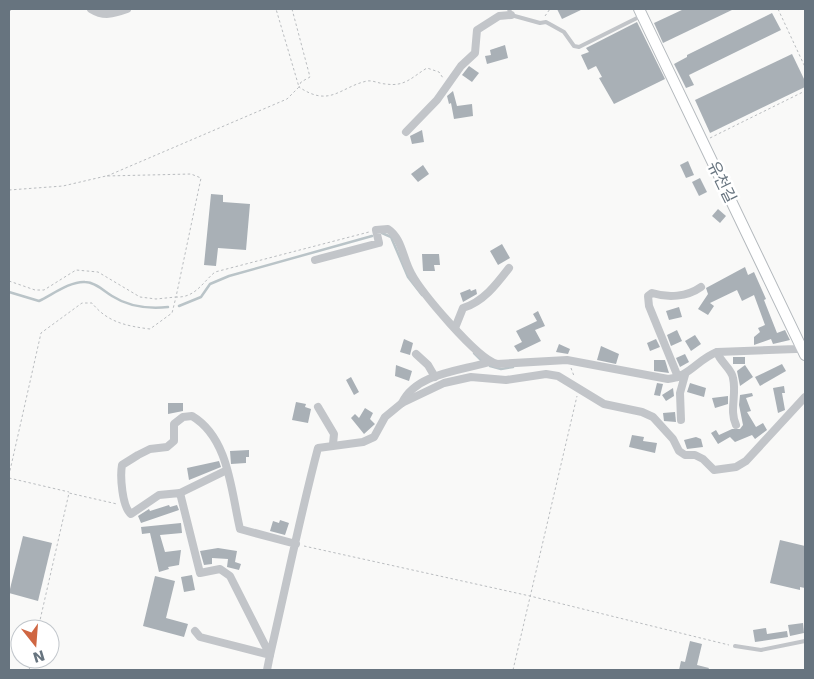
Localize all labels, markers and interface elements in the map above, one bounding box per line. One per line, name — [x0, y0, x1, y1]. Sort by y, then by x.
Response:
street label: 유천길 — [704, 158, 740, 206]
north arrow — [10, 619, 60, 669]
text: N — [31, 647, 47, 666]

